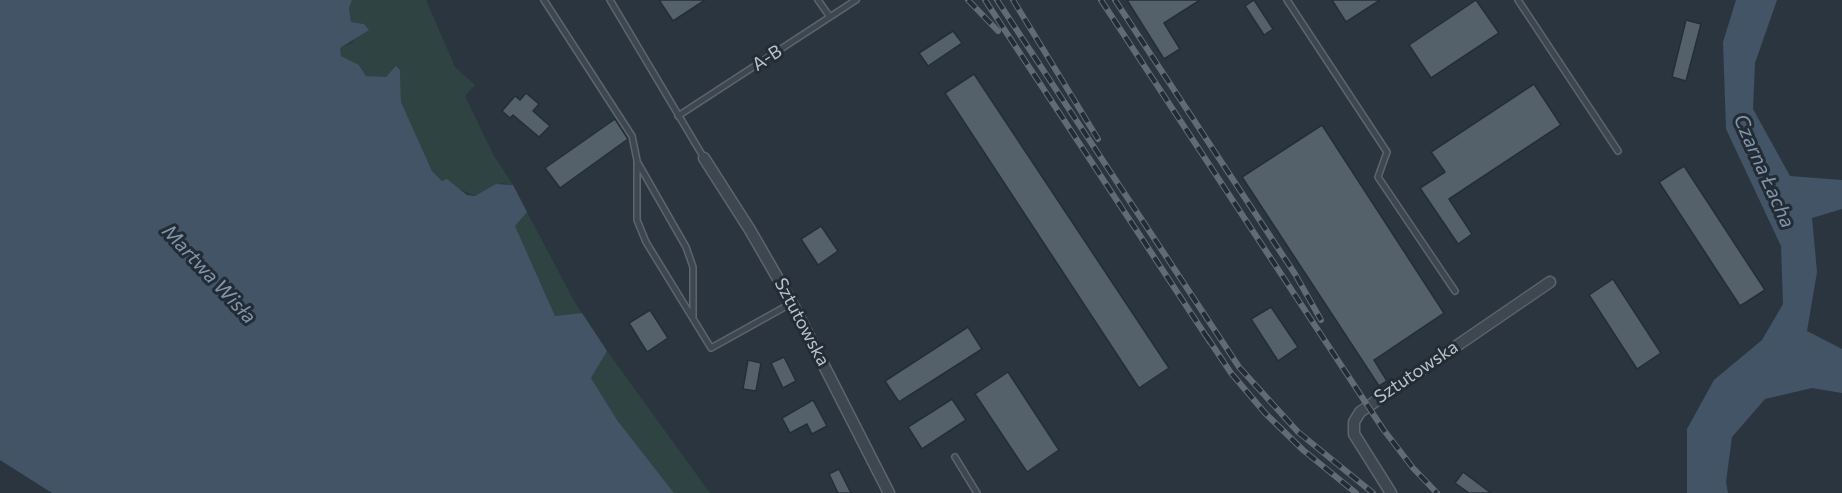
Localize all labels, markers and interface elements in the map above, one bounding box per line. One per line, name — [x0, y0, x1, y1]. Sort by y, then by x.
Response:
street label: A-B — [748, 40, 786, 76]
water label: Czarna Łacha — [1728, 111, 1800, 231]
water label: Martwa Wisła — [157, 219, 261, 329]
street label: Sztutowska — [770, 274, 834, 370]
street label: Sztutowska — [1370, 336, 1462, 408]

